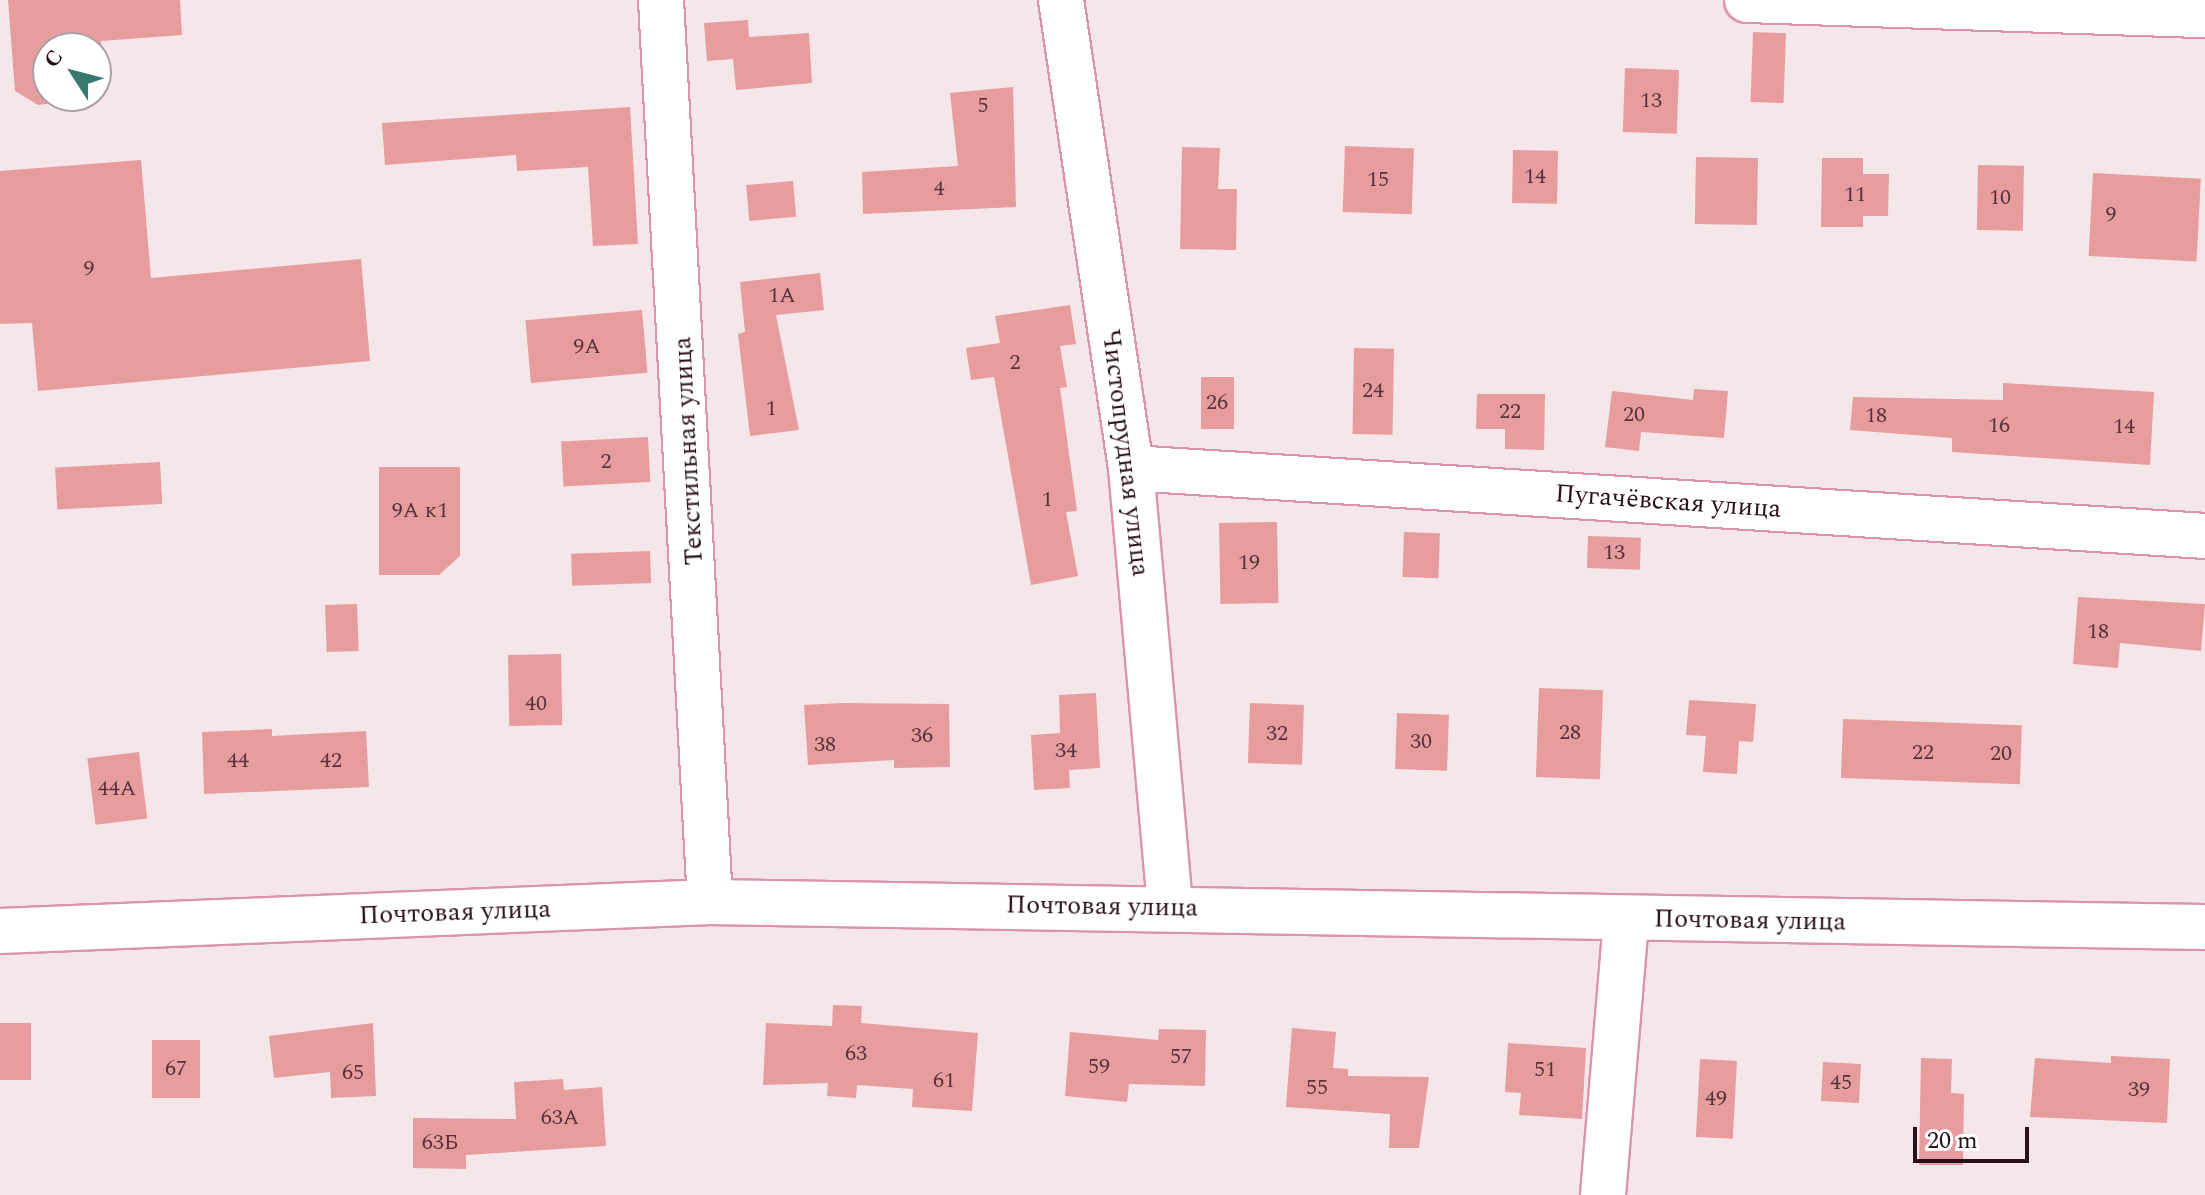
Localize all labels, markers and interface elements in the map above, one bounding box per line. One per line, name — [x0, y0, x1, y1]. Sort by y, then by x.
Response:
north arrow — [32, 32, 112, 112]
text: С — [36, 43, 72, 75]
house number: 13 — [1640, 88, 1662, 114]
house number: 5 — [978, 93, 988, 119]
house number: 14 — [1524, 164, 1546, 190]
house number: 15 — [1367, 167, 1389, 193]
house number: 4 — [934, 176, 944, 202]
house number: 11 — [1844, 182, 1866, 208]
house number: 10 — [1989, 185, 2011, 211]
house number: 9 — [2106, 202, 2116, 228]
house number: 9 — [84, 256, 94, 282]
house number: 1А — [768, 283, 796, 309]
street label: Чистопрудная улица — [1094, 328, 1156, 578]
house number: 9А — [573, 334, 601, 360]
street label: Текстильная улица — [667, 336, 711, 566]
house number: 2 — [1010, 350, 1020, 376]
house number: 24 — [1362, 378, 1384, 404]
house number: 26 — [1206, 390, 1228, 416]
house number: 1 — [766, 396, 776, 422]
house number: 22 — [1499, 399, 1521, 425]
house number: 20 — [1623, 402, 1645, 428]
house number: 18 — [1865, 403, 1887, 429]
house number: 16 — [1988, 413, 2010, 439]
house number: 14 — [2113, 414, 2135, 440]
house number: 2 — [601, 449, 611, 475]
street label: Пугачёвская улица — [1554, 479, 1782, 525]
house number: 1 — [1042, 487, 1052, 513]
house number: 9А к1 — [392, 498, 448, 524]
house number: 13 — [1603, 540, 1625, 566]
house number: 19 — [1238, 550, 1260, 576]
house number: 18 — [2087, 619, 2109, 645]
house number: 40 — [525, 691, 547, 717]
house number: 28 — [1559, 720, 1581, 746]
house number: 32 — [1266, 721, 1288, 747]
house number: 36 — [911, 723, 933, 749]
house number: 30 — [1410, 729, 1432, 755]
house number: 38 — [814, 732, 836, 758]
house number: 34 — [1055, 738, 1077, 764]
house number: 22 — [1912, 740, 1934, 766]
house number: 20 — [1990, 741, 2012, 767]
house number: 44 — [227, 748, 249, 774]
house number: 42 — [320, 748, 342, 774]
house number: 44А — [98, 776, 136, 802]
street label: Почтовая улица — [1006, 890, 1198, 924]
street label: Почтовая улица — [358, 894, 552, 932]
street label: Почтовая улица — [1654, 904, 1846, 938]
house number: 63 — [845, 1041, 867, 1067]
house number: 57 — [1170, 1044, 1192, 1070]
house number: 59 — [1088, 1054, 1110, 1080]
house number: 67 — [165, 1056, 187, 1082]
house number: 51 — [1534, 1057, 1556, 1083]
house number: 65 — [342, 1060, 364, 1086]
house number: 61 — [933, 1068, 955, 1094]
house number: 45 — [1830, 1070, 1852, 1096]
house number: 55 — [1306, 1075, 1328, 1101]
house number: 39 — [2128, 1077, 2150, 1103]
house number: 49 — [1705, 1086, 1727, 1112]
house number: 63А — [541, 1105, 579, 1131]
scale bar — [1917, 1111, 2033, 1161]
text: 20 m — [1927, 1123, 1978, 1159]
house number: 63Б — [422, 1130, 458, 1156]

